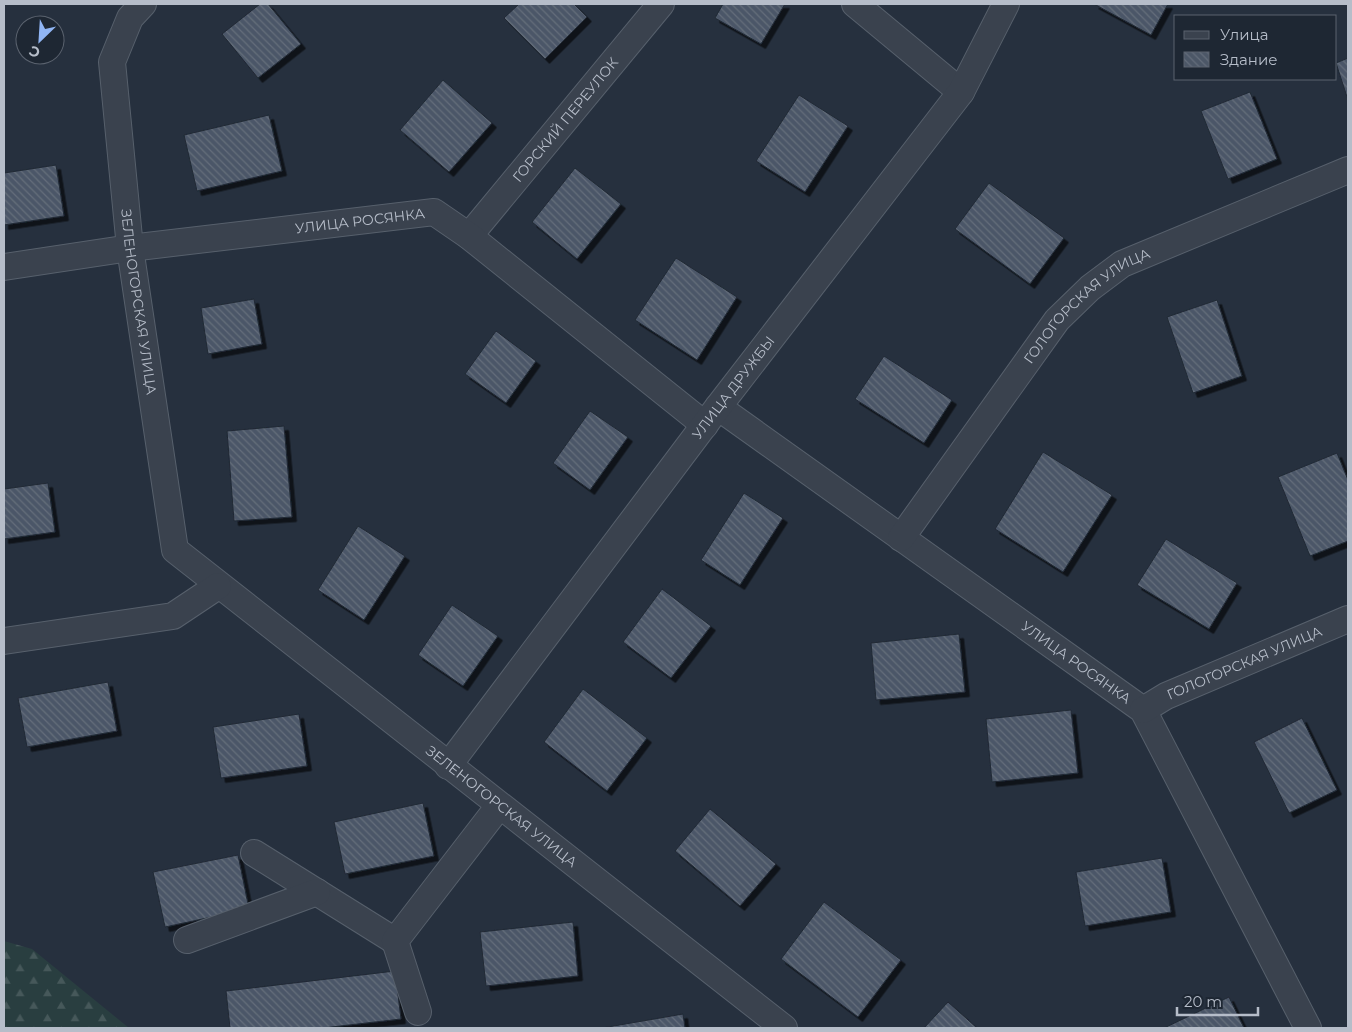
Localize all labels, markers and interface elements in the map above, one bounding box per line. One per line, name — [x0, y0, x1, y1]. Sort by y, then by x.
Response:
north arrow — [15, 15, 65, 65]
legend — [1174, 15, 1337, 80]
text: Улица — [1220, 25, 1268, 44]
text: С — [26, 41, 43, 62]
text: Здание — [1220, 50, 1278, 69]
street label: ГОРСКИЙ ПЕРЕУЛОК — [508, 53, 622, 186]
street label: УЛИЦА РОСЯНКА — [294, 204, 426, 237]
street label: ЗЕЛЕНОГОРСКАЯ УЛИЦА — [117, 208, 161, 396]
street label: ГОЛОГОРСКАЯ УЛИЦА — [1020, 244, 1153, 367]
street label: УЛИЦА ДРУЖБЫ — [688, 332, 778, 443]
street label: УЛИЦА РОСЯНКА — [1018, 617, 1135, 708]
street label: ГОЛОГОРСКАЯ УЛИЦА — [1164, 622, 1325, 704]
street label: ЗЕЛЕНОГОРСКАЯ УЛИЦА — [422, 741, 581, 872]
scale bar — [1177, 984, 1258, 1016]
text: 20 m — [1184, 992, 1222, 1011]

